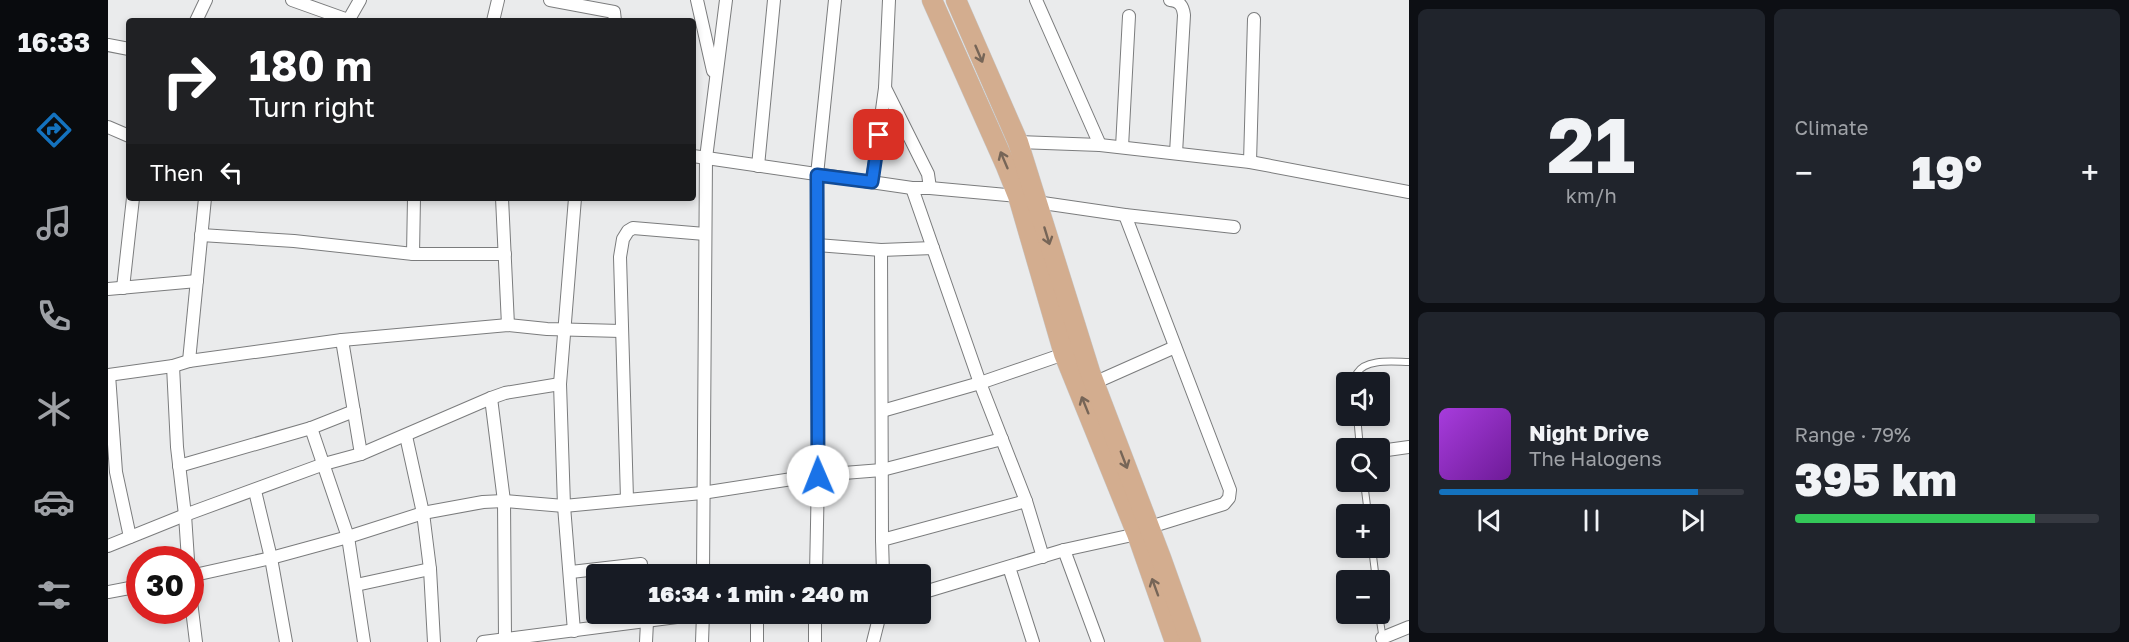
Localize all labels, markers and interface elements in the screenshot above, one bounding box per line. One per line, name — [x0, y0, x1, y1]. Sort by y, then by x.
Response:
text: 16:33 — [18, 26, 90, 58]
text: 180 m — [249, 40, 372, 90]
icon: right — [150, 42, 228, 120]
one-way arrow — [974, 44, 986, 62]
text: Turn right — [249, 91, 375, 123]
text: 21 — [1547, 97, 1635, 190]
icon: directions — [33, 109, 75, 151]
pin — [853, 109, 904, 160]
text: Climate — [1795, 115, 1868, 139]
icon: arrive — [862, 118, 895, 151]
text: 19° — [1911, 145, 1982, 199]
one-way arrow — [997, 152, 1009, 170]
text: − — [1795, 153, 1813, 192]
text: + — [2081, 153, 2099, 192]
icon: left — [215, 156, 248, 189]
text: Then — [150, 159, 203, 186]
text: km/h — [1566, 183, 1617, 207]
icon: music — [33, 202, 75, 244]
one-way arrow — [1042, 226, 1053, 245]
icon: phone — [33, 295, 75, 337]
map controls — [1336, 372, 1390, 624]
button: sound — [1336, 372, 1390, 426]
icon: climate — [33, 388, 75, 430]
one-way arrow — [1079, 396, 1090, 415]
text: Night Drive — [1529, 419, 1649, 446]
text: Range · 79% — [1795, 422, 1911, 446]
button: search — [1336, 438, 1390, 492]
position arrow — [786, 444, 850, 508]
text: The Halogens — [1529, 446, 1662, 470]
one-way arrow — [1119, 451, 1130, 469]
text: 395 km — [1795, 452, 1957, 506]
icon: car — [33, 481, 75, 523]
button: + — [1336, 504, 1390, 558]
icon: previous — [1473, 504, 1506, 537]
icon: pause — [1575, 504, 1608, 537]
icon: next — [1676, 504, 1709, 537]
speed limit sign: 30 — [126, 546, 204, 624]
button: − — [1336, 570, 1390, 624]
icon: filters — [33, 574, 75, 616]
one-way arrow — [1149, 578, 1160, 597]
text: 16:34 · 1 min · 240 m — [648, 580, 869, 607]

